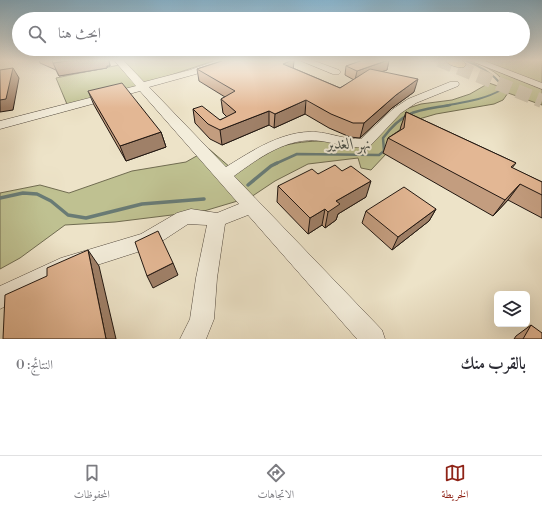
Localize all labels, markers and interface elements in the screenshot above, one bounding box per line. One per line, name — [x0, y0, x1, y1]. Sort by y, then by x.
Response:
search box — [12, 12, 530, 56]
icon: search — [26, 23, 48, 45]
text: ابحث هنا — [58, 24, 101, 43]
water label: نهر الغدير — [326, 134, 371, 154]
map controls — [494, 291, 530, 327]
button: layers — [494, 291, 530, 327]
text: بالقرب منك — [460, 353, 526, 375]
text: النتائج: 0 — [16, 357, 53, 373]
tab: المحفوظات — [74, 462, 110, 505]
tab: الاتجاهات — [257, 462, 294, 505]
tab: الخريطة — [442, 462, 468, 505]

